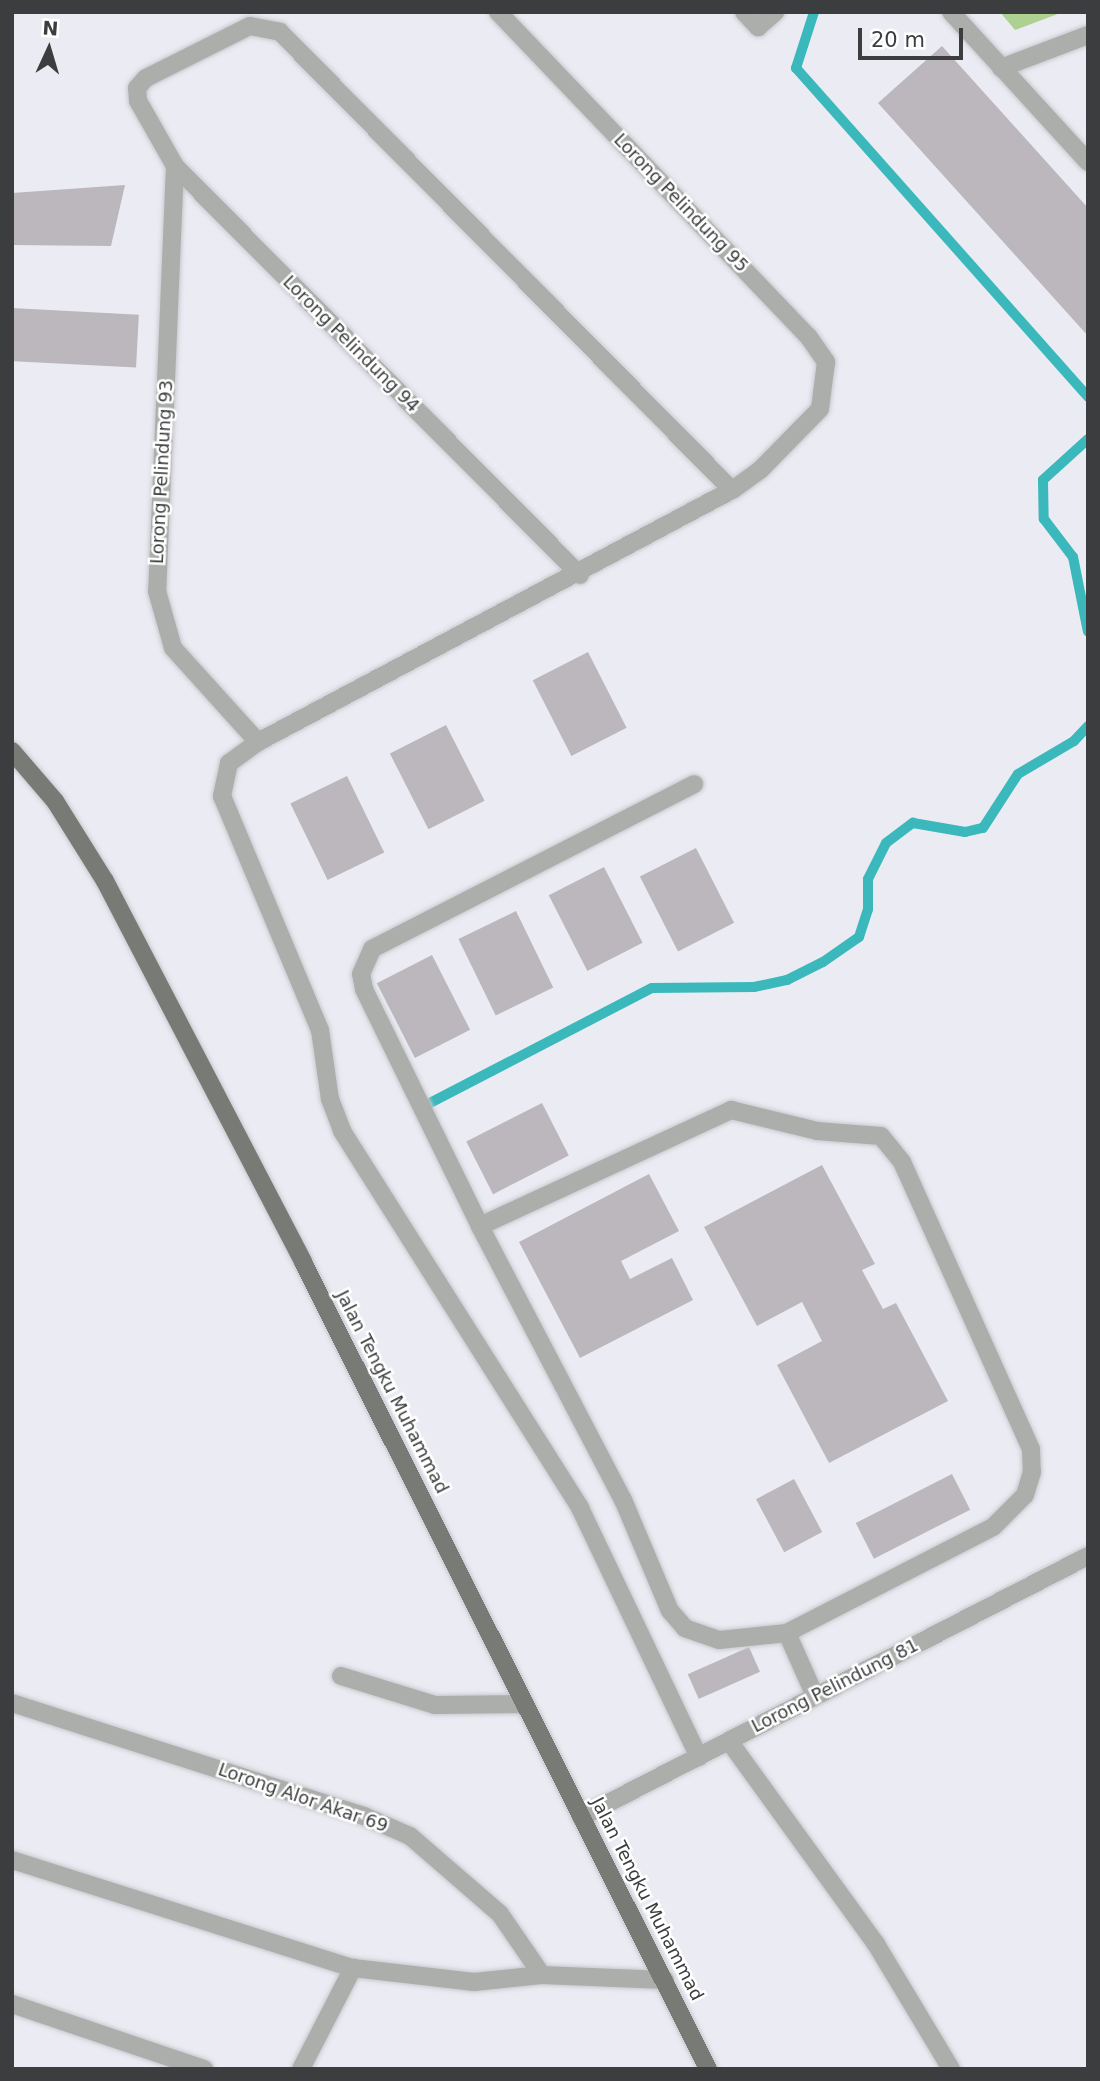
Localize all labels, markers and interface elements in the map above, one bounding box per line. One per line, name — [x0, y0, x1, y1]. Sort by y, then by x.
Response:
north arrow — [14, 14, 84, 84]
scale bar — [862, 14, 967, 58]
text: N — [42, 17, 59, 40]
text: 20 m — [871, 28, 925, 52]
street label: Lorong Pelindung 95 — [609, 129, 753, 277]
street label: Lorong Pelindung 94 — [278, 271, 424, 417]
street label: Lorong Pelindung 93 — [146, 379, 178, 565]
street label: Jalan Tengku Muhammad — [331, 1287, 453, 1497]
street label: Lorong Pelindung 81 — [748, 1635, 922, 1737]
street label: Lorong Alor Akar 69 — [215, 1759, 391, 1837]
street label: Jalan Tengku Muhammad — [586, 1794, 708, 2004]

